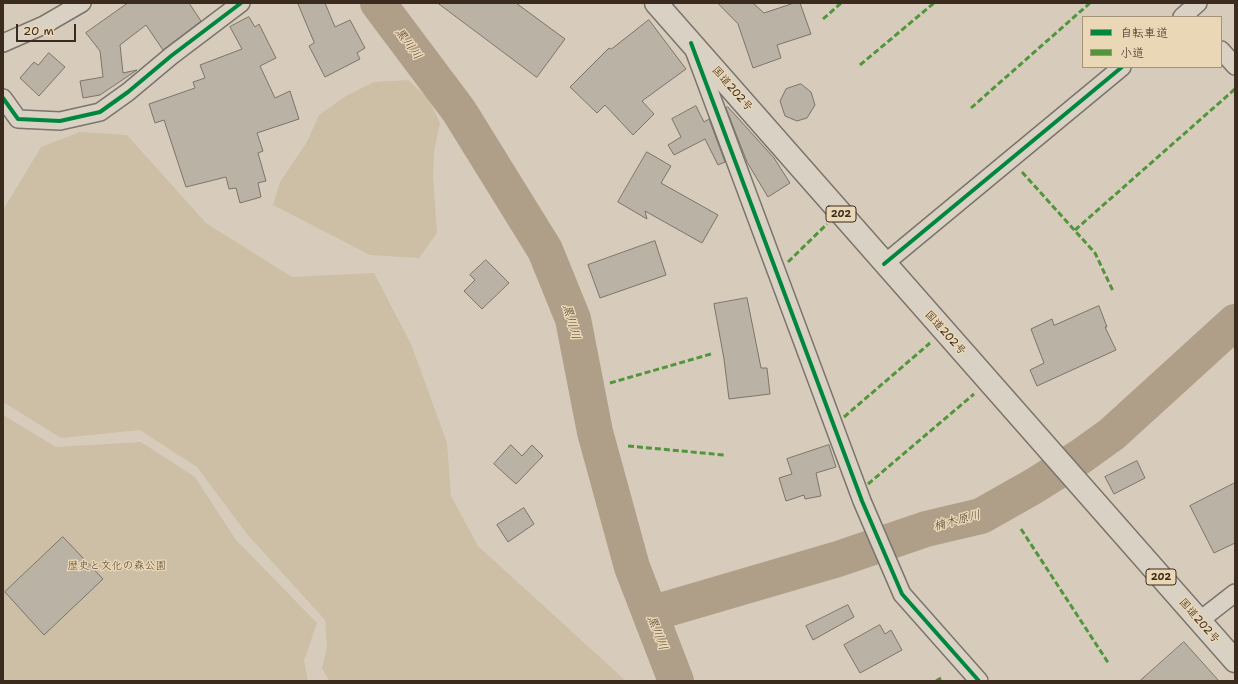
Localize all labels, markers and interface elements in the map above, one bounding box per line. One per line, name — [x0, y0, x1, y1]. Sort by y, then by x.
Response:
scale bar — [18, 16, 78, 42]
legend — [1082, 16, 1222, 68]
text: 20 m — [23, 23, 54, 39]
water label: 黒川川 — [391, 25, 425, 63]
text: 自転車道 — [1120, 25, 1168, 41]
text: 小道 — [1120, 45, 1144, 61]
street label: 国道202号 — [709, 64, 755, 114]
road number: 202 — [826, 206, 856, 222]
water label: 黒川川 — [559, 303, 583, 341]
street label: 国道202号 — [922, 308, 968, 358]
water label: 楠木原川 — [932, 508, 982, 534]
park label: 歴史と文化の森公園 — [68, 559, 166, 573]
road number: 202 — [1146, 569, 1176, 585]
street label: 国道202号 — [1176, 596, 1222, 646]
water label: 黒川川 — [644, 614, 670, 652]

